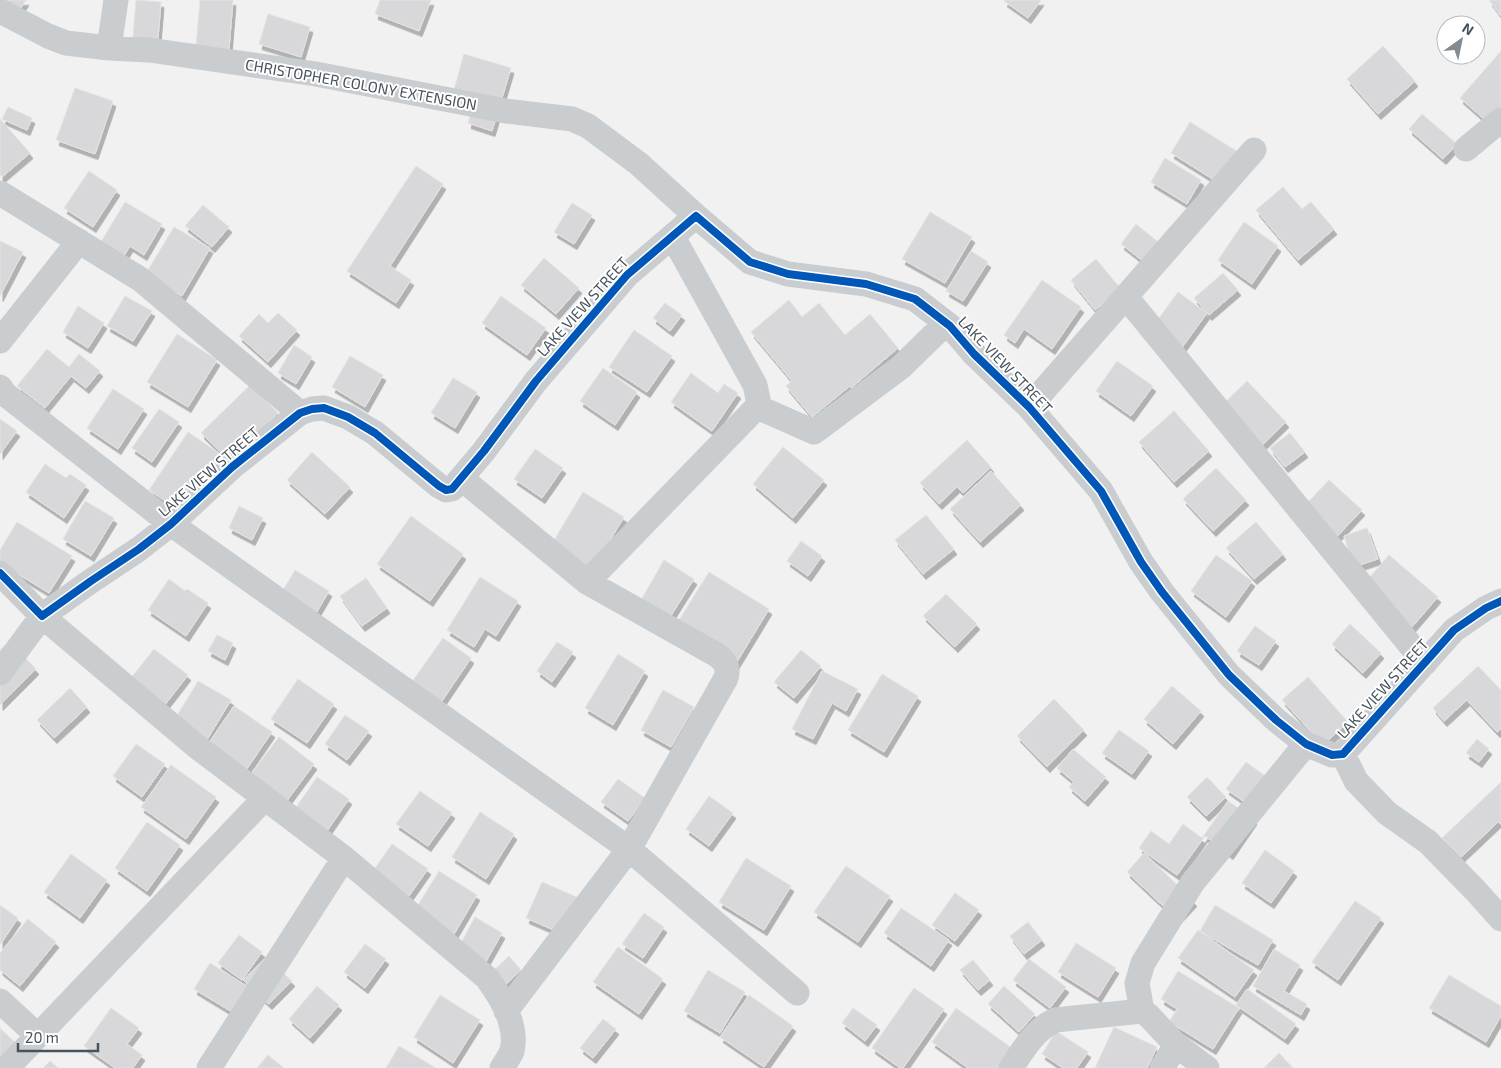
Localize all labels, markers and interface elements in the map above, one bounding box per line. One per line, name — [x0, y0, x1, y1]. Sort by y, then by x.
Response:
north arrow — [1436, 15, 1486, 65]
text: N — [1459, 19, 1477, 39]
street label: CHRISTOPHER COLONY EXTENSION — [244, 55, 478, 113]
street label: LAKE VIEW STREET — [533, 253, 632, 360]
street label: LAKE VIEW STREET — [955, 312, 1057, 417]
street label: LAKE VIEW STREET — [154, 422, 263, 520]
street label: LAKE VIEW STREET — [1333, 635, 1432, 742]
scale bar — [18, 1020, 98, 1052]
text: 20 m — [25, 1028, 59, 1046]

